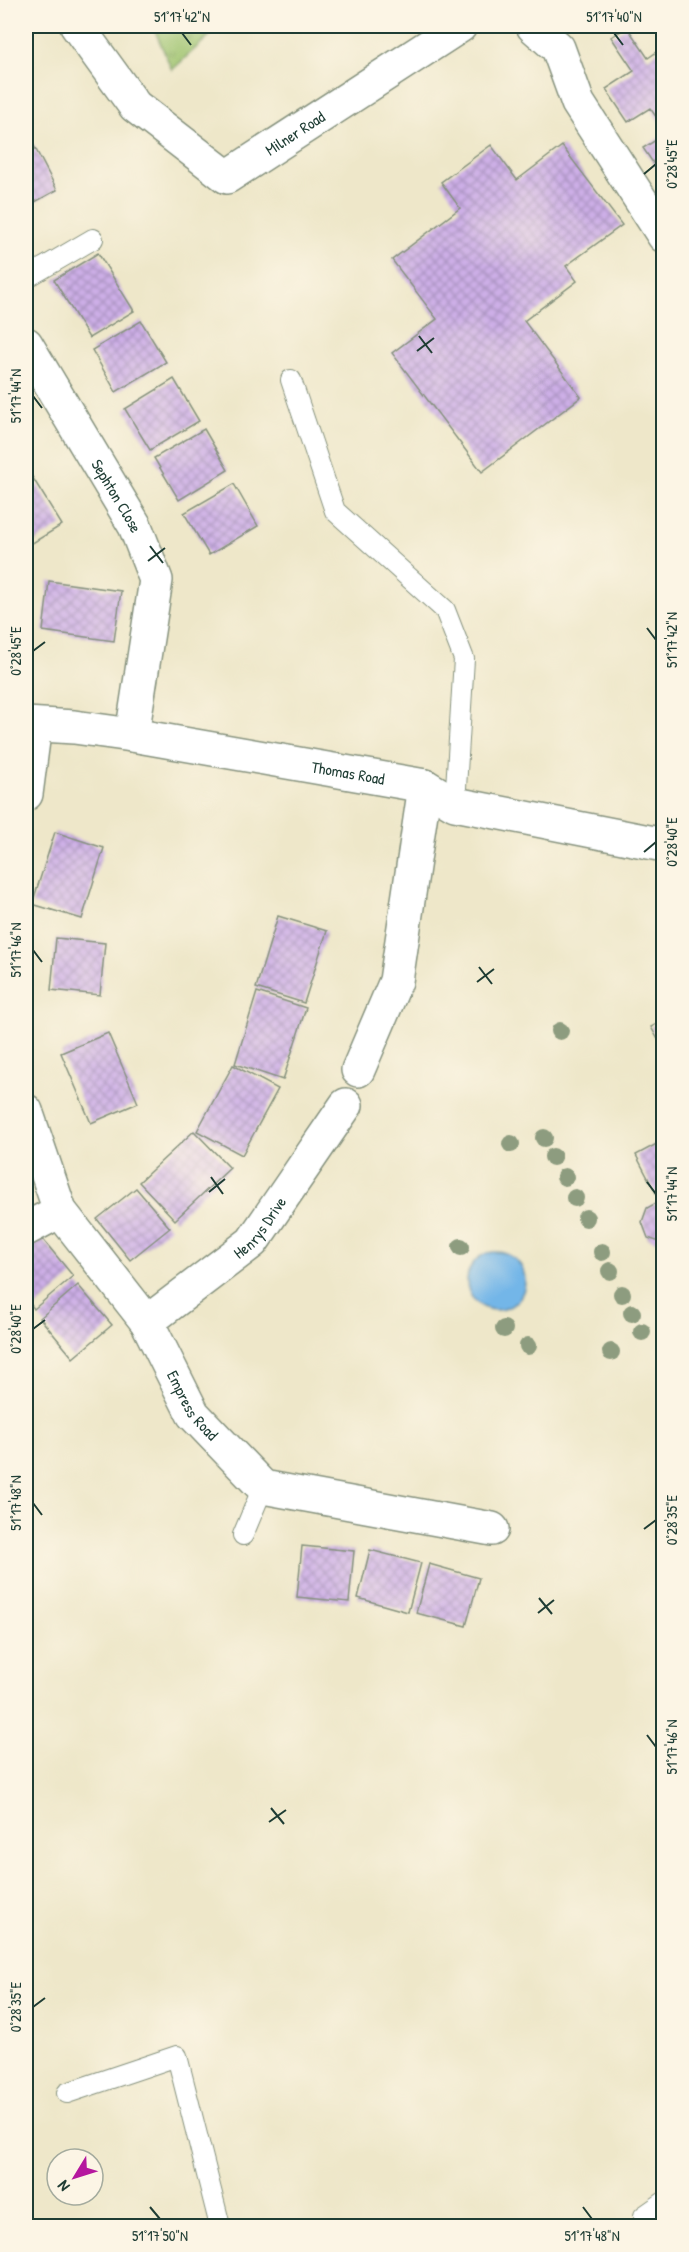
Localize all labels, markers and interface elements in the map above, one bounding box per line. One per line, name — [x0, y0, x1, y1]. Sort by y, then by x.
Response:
text: 51°17'42"N — [154, 6, 210, 27]
text: 51°17'40"N — [586, 6, 642, 27]
street label: Milner Road — [261, 105, 329, 160]
text: 0°28'45"E — [661, 139, 682, 189]
text: 51°17'44"N — [5, 369, 26, 423]
street label: Sephton Close — [86, 455, 148, 536]
text: 51°17'42"N — [661, 612, 682, 668]
text: 0°28'45"E — [5, 626, 26, 676]
street label: Thomas Road — [310, 755, 386, 790]
text: 0°28'40"E — [661, 817, 682, 867]
text: 51°17'46"N — [5, 923, 26, 977]
text: 51°17'44"N — [661, 1167, 682, 1221]
street label: Henrys Drive — [229, 1192, 291, 1264]
text: 0°28'40"E — [5, 1304, 26, 1354]
street label: Empress Road — [162, 1367, 223, 1445]
text: 51°17'48"N — [5, 1475, 26, 1531]
text: 0°28'35"E — [661, 1494, 682, 1545]
text: 51°17'46"N — [661, 1720, 682, 1774]
text: 0°28'35"E — [5, 1981, 26, 2032]
north arrow — [45, 2147, 105, 2207]
text: N — [52, 2176, 74, 2196]
text: 51°17'50"N — [132, 2225, 188, 2246]
text: 51°17'48"N — [564, 2225, 620, 2246]

